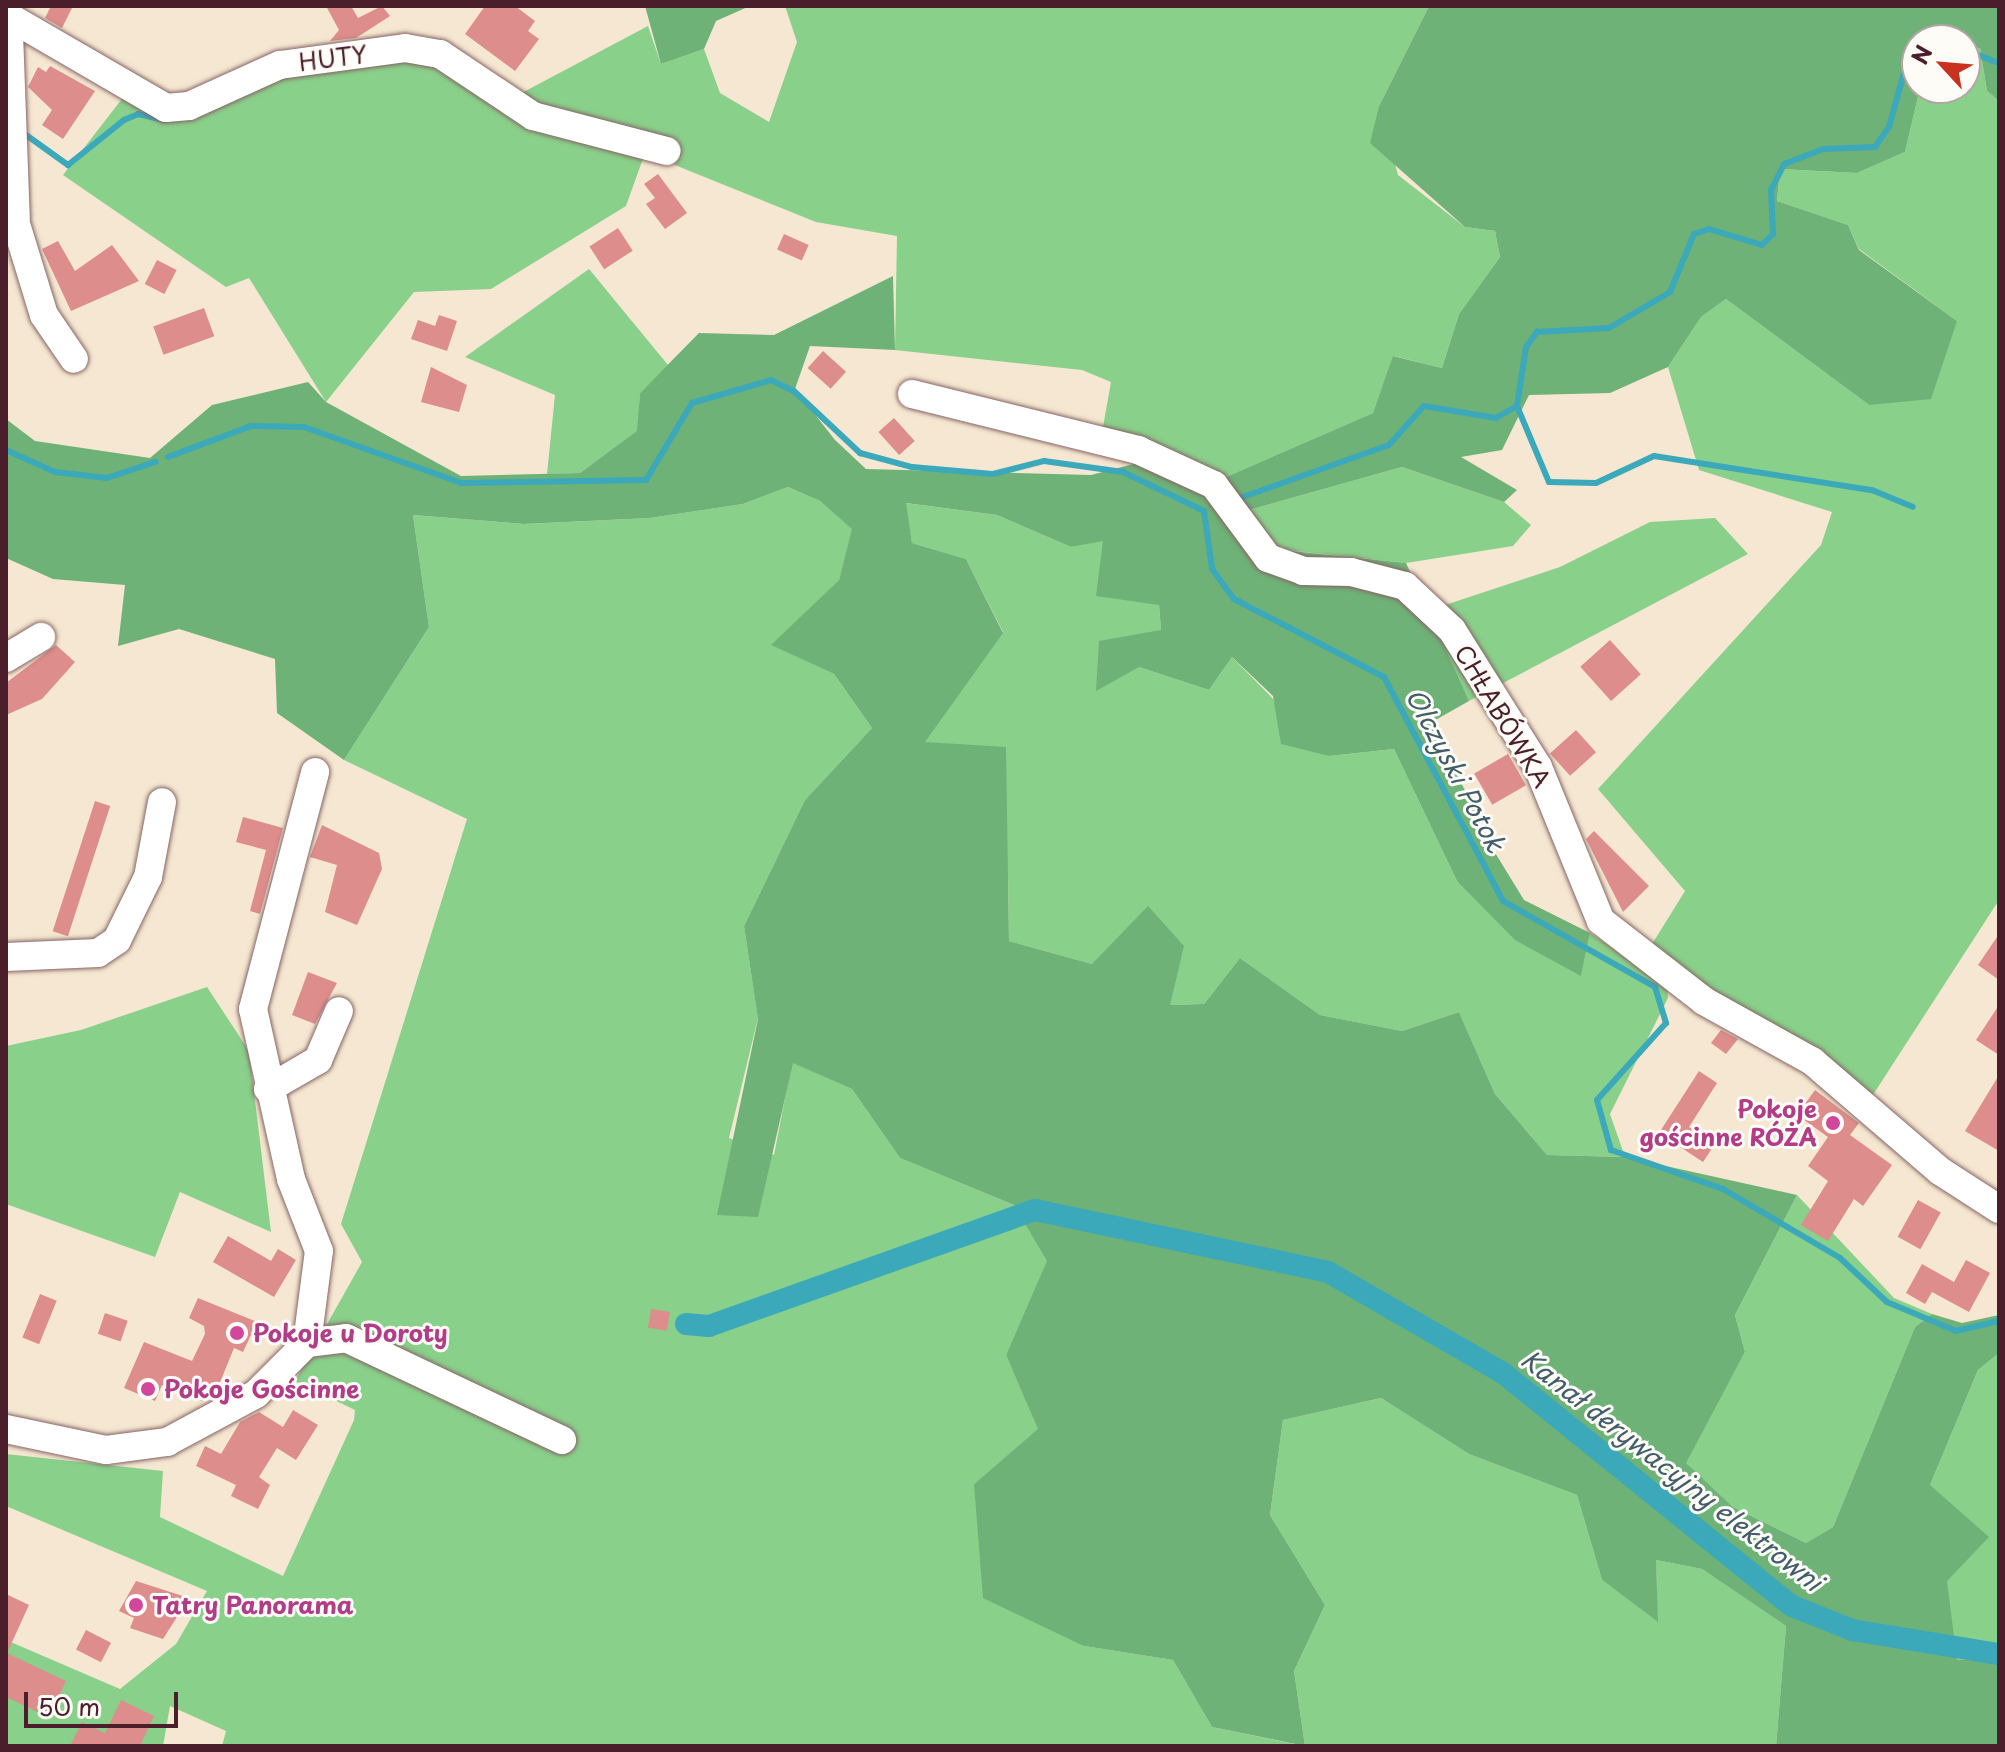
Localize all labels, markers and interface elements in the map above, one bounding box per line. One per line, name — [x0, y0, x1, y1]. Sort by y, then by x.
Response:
north arrow — [1901, 24, 1981, 104]
text: N — [1902, 39, 1939, 69]
street label: HUTY — [297, 40, 369, 76]
street label: CHŁABÓWKA — [1449, 639, 1557, 793]
water label: Olczyski Potok — [1399, 682, 1513, 858]
place label: Pokoje gościnne RÓŻA — [1638, 1095, 1817, 1151]
marker: Pokoje gościnne RÓŻA — [1824, 1114, 1842, 1132]
place label: Pokoje u Doroty — [253, 1319, 448, 1347]
marker: Pokoje u Doroty — [228, 1324, 246, 1342]
water label: Kanał derywacyjny elektrowni — [1516, 1344, 1828, 1596]
place label: Pokoje Gościnne — [164, 1375, 359, 1403]
marker: Pokoje Gościnne — [139, 1380, 157, 1398]
place label: Tatry Panorama — [152, 1591, 354, 1619]
marker: Tatry Panorama — [127, 1596, 145, 1614]
scale bar — [28, 1676, 182, 1726]
text: 50 m — [38, 1688, 100, 1724]

